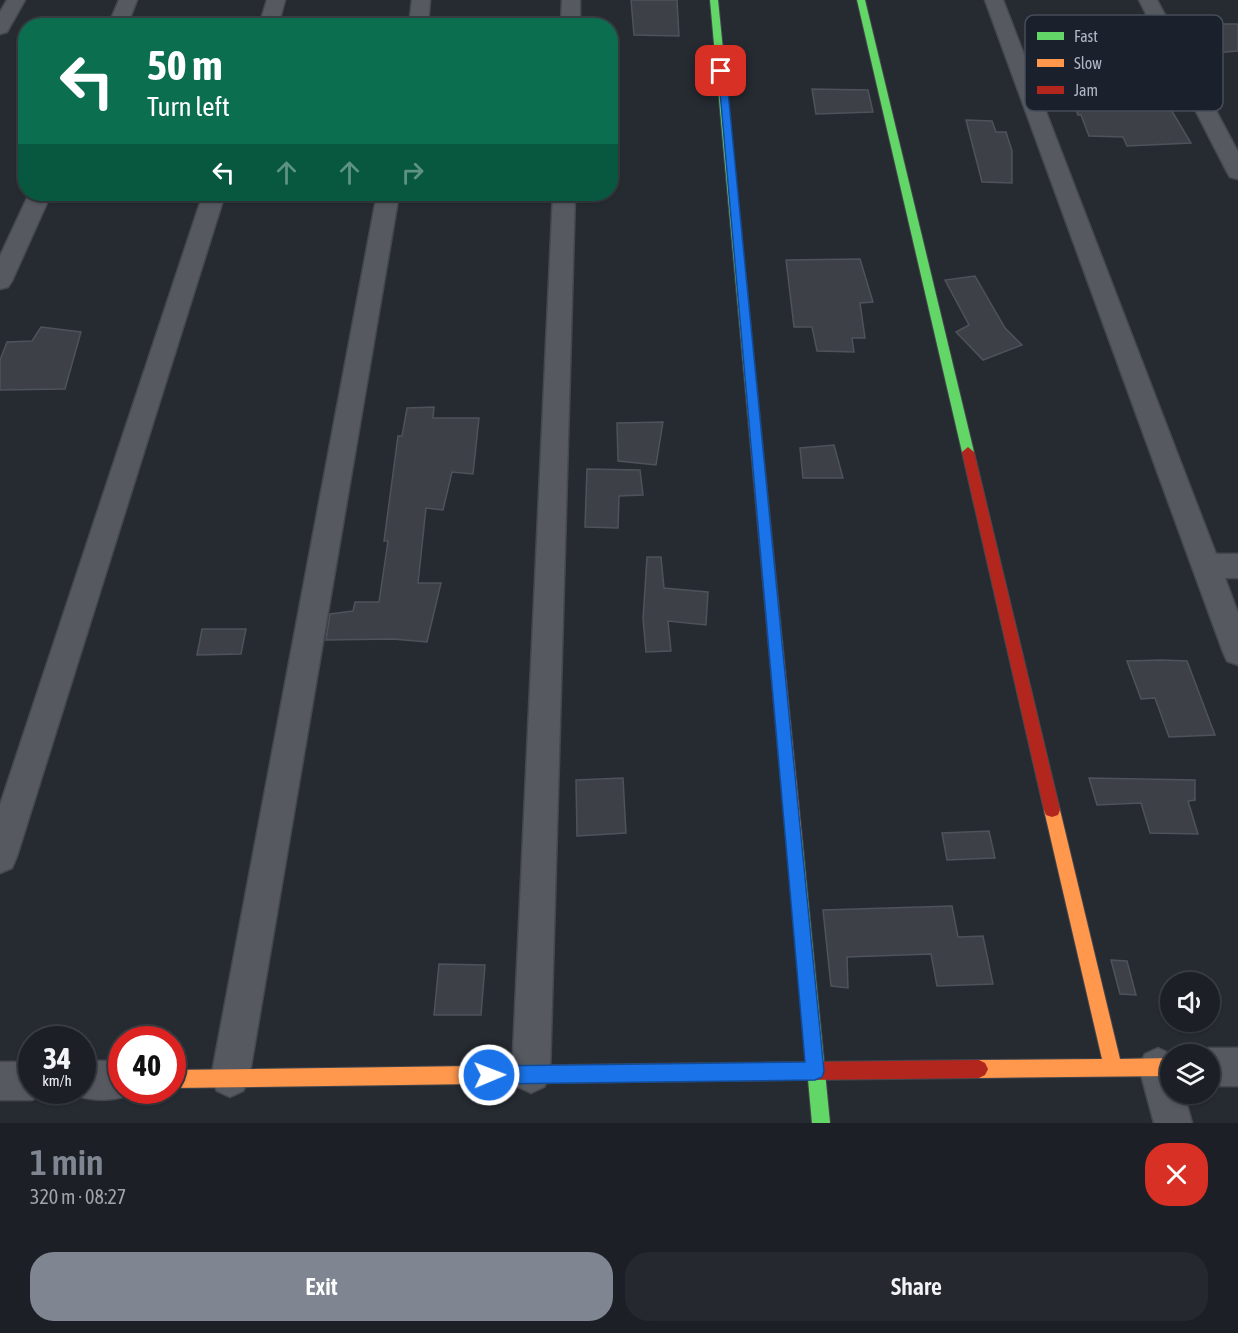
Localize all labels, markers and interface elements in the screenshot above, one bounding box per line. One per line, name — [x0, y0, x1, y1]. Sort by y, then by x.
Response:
legend — [1025, 15, 1223, 111]
text: Fast — [1074, 27, 1098, 45]
text: 50 m — [147, 41, 222, 89]
icon: left — [48, 42, 126, 120]
pin — [695, 45, 746, 96]
icon: arrive — [704, 54, 737, 87]
text: Slow — [1074, 54, 1102, 72]
text: Jam — [1074, 81, 1098, 99]
text: Turn left — [147, 91, 230, 122]
icon: left — [207, 156, 240, 189]
icon: ahead — [270, 156, 303, 189]
icon: ahead — [333, 156, 366, 189]
icon: right — [396, 156, 429, 189]
map controls — [1160, 972, 1220, 1104]
button: sound — [1160, 972, 1220, 1032]
speed limit sign: 40 — [108, 1026, 186, 1104]
text: 34 — [43, 1041, 71, 1075]
position arrow — [457, 1043, 521, 1107]
button: layers — [1160, 1044, 1220, 1104]
text: km/h — [42, 1072, 72, 1089]
text: 1 min — [30, 1141, 104, 1183]
button: close — [1145, 1143, 1208, 1206]
text: 320 m · 08:27 — [30, 1185, 126, 1208]
button: Exit — [30, 1252, 613, 1321]
button: Share — [625, 1252, 1208, 1321]

